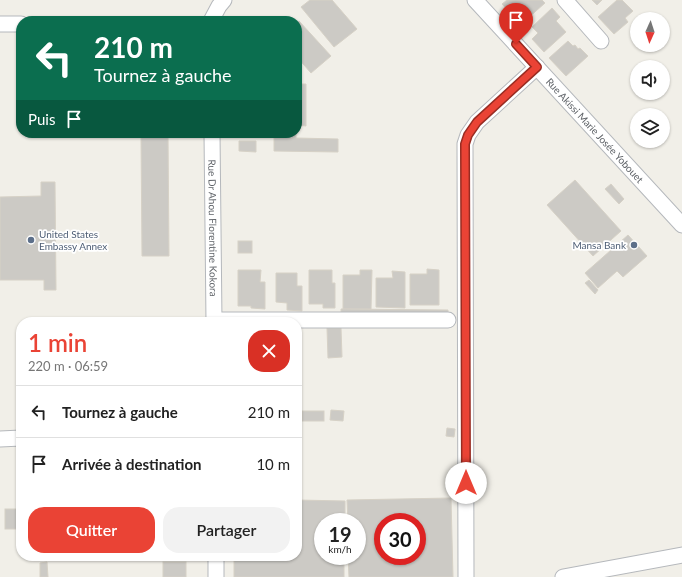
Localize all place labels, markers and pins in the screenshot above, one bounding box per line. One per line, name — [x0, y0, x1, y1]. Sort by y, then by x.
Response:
pin — [499, 3, 533, 44]
place label: United States Embassy Annex — [39, 228, 107, 252]
marker: United States Embassy Annex — [26, 235, 36, 245]
place label: Mansa Bank — [572, 239, 627, 251]
marker: Mansa Bank — [629, 240, 639, 250]

